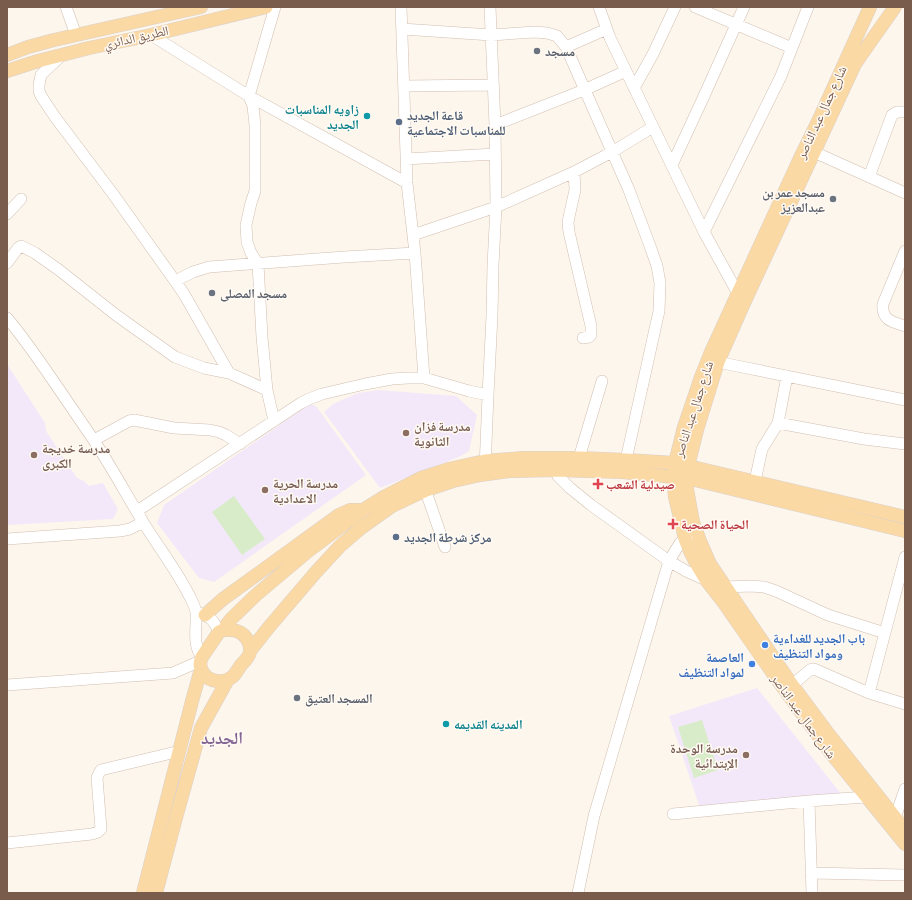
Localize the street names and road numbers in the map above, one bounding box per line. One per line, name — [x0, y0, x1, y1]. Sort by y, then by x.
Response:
street label: الطريق الدائري — [102, 23, 171, 55]
street label: شارع جمال عبد الناصر — [793, 63, 851, 163]
street label: شارع جمال عبد الناصر — [671, 359, 718, 461]
street label: شارع جمال عبد الناصر — [766, 670, 839, 763]

